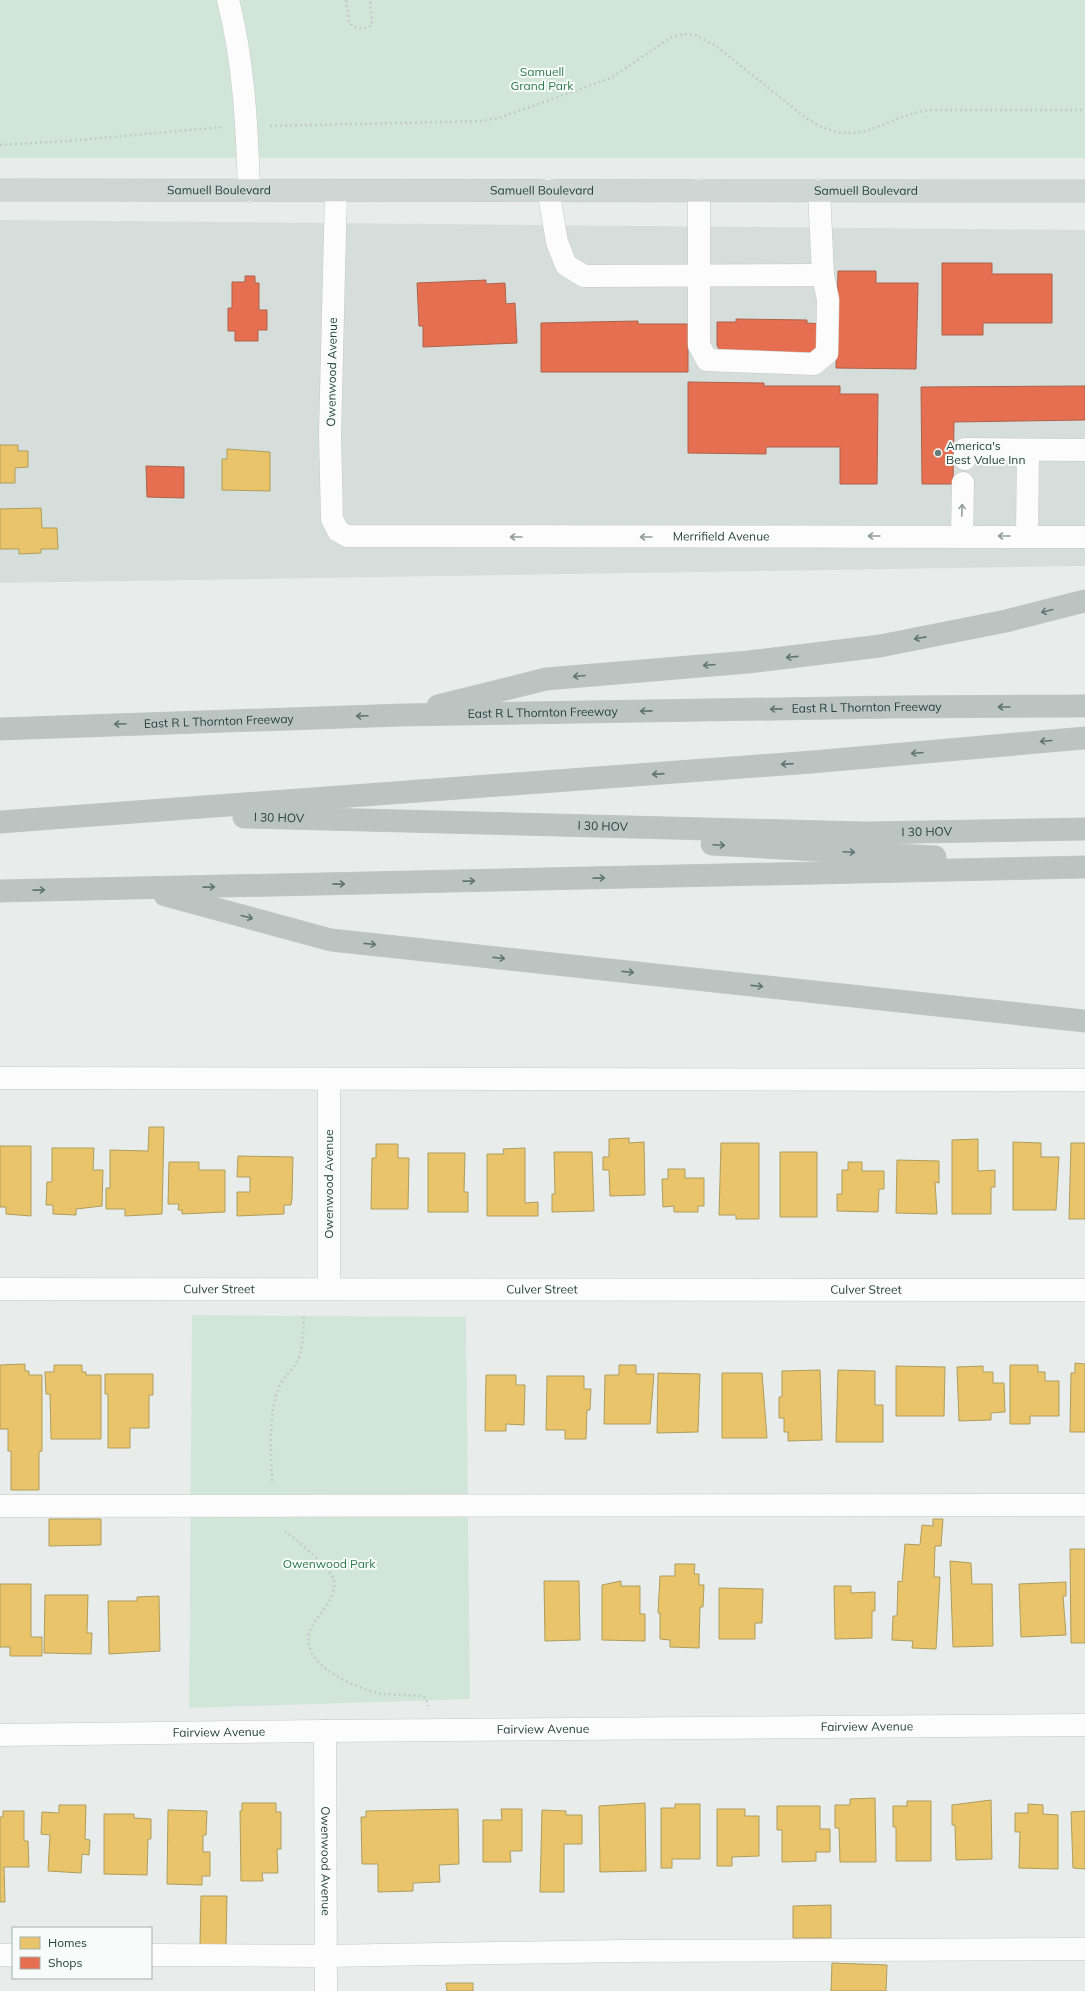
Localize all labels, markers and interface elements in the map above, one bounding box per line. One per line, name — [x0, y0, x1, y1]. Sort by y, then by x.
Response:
park label: Samuell Grand Park — [511, 64, 574, 93]
street label: Samuell Boulevard — [167, 182, 271, 197]
street label: Samuell Boulevard — [490, 182, 594, 198]
street label: Samuell Boulevard — [814, 183, 918, 198]
street label: Owenwood Avenue — [323, 317, 340, 427]
place label: America's Best Value Inn — [946, 438, 1025, 467]
marker: America's Best Value Inn — [933, 448, 943, 458]
one-way arrow — [959, 504, 966, 517]
street label: Merrifield Avenue — [673, 528, 770, 544]
one-way arrow — [868, 532, 881, 540]
one-way arrow — [998, 532, 1011, 540]
one-way arrow — [510, 533, 523, 541]
one-way arrow — [640, 533, 653, 541]
one-way arrow — [1041, 607, 1054, 615]
one-way arrow — [914, 634, 927, 642]
one-way arrow — [785, 653, 798, 661]
one-way arrow — [703, 661, 716, 668]
one-way arrow — [573, 672, 586, 679]
street label: East R L Thornton Freeway — [792, 699, 942, 716]
street label: East R L Thornton Freeway — [468, 703, 618, 721]
one-way arrow — [998, 703, 1011, 711]
one-way arrow — [770, 705, 783, 713]
one-way arrow — [640, 707, 653, 715]
street label: East R L Thornton Freeway — [144, 711, 295, 731]
one-way arrow — [356, 713, 369, 720]
one-way arrow — [114, 721, 127, 728]
one-way arrow — [1040, 738, 1053, 745]
one-way arrow — [911, 749, 924, 756]
one-way arrow — [781, 760, 794, 767]
one-way arrow — [652, 770, 665, 777]
street label: I 30 HOV — [254, 809, 305, 826]
street label: I 30 HOV — [577, 818, 629, 834]
street label: I 30 HOV — [901, 823, 953, 839]
one-way arrow — [712, 841, 725, 848]
one-way arrow — [842, 849, 855, 856]
one-way arrow — [592, 874, 605, 882]
one-way arrow — [462, 877, 475, 885]
one-way arrow — [332, 880, 345, 888]
one-way arrow — [202, 883, 215, 891]
one-way arrow — [32, 886, 45, 894]
one-way arrow — [240, 914, 253, 921]
one-way arrow — [363, 940, 376, 948]
one-way arrow — [492, 954, 505, 962]
one-way arrow — [621, 968, 634, 976]
one-way arrow — [750, 983, 763, 990]
street label: Owenwood Avenue — [321, 1129, 336, 1239]
street label: Culver Street — [183, 1281, 255, 1296]
street label: Culver Street — [506, 1281, 578, 1297]
street label: Culver Street — [830, 1282, 902, 1297]
park label: Owenwood Park — [283, 1556, 376, 1571]
street label: Fairview Avenue — [821, 1718, 913, 1734]
street label: Fairview Avenue — [497, 1721, 589, 1737]
street label: Fairview Avenue — [173, 1724, 265, 1740]
street label: Owenwood Avenue — [318, 1806, 334, 1916]
legend — [12, 1927, 152, 1979]
text: Homes — [48, 1935, 87, 1950]
text: Shops — [48, 1955, 83, 1970]

